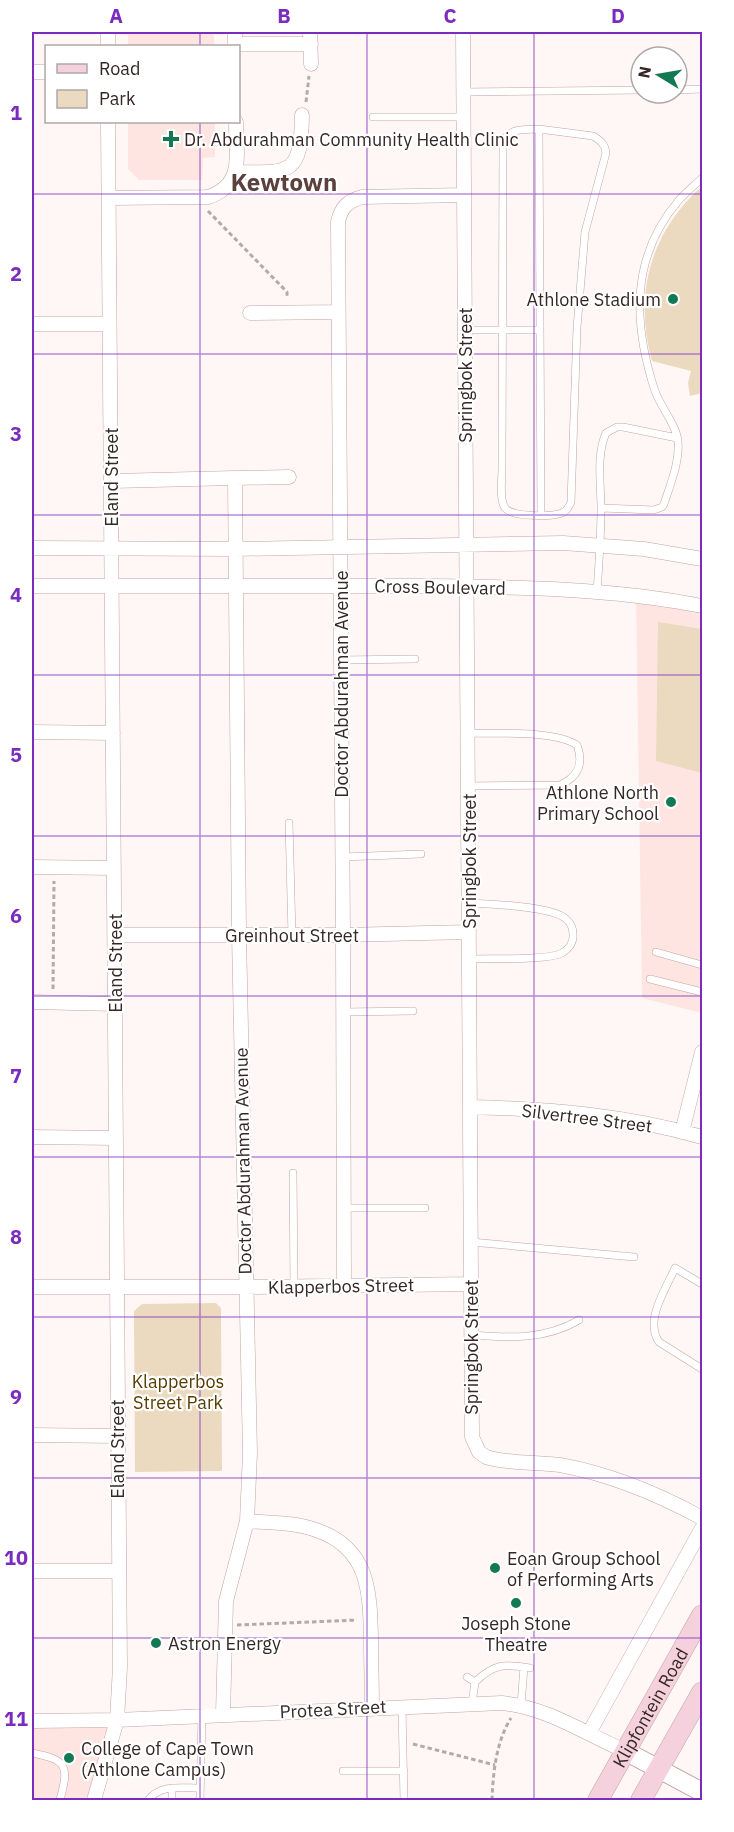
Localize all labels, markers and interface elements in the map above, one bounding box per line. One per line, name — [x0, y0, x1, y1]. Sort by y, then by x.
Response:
text: A — [109, 2, 123, 29]
text: B — [277, 2, 291, 29]
text: C — [443, 2, 457, 29]
text: D — [611, 2, 625, 29]
legend — [45, 45, 240, 123]
north arrow — [629, 45, 689, 105]
text: Road — [99, 57, 140, 80]
text: N — [633, 65, 655, 80]
text: Park — [99, 87, 136, 110]
text: 1 — [10, 99, 22, 126]
place label: Dr. Abdurahman Community Health Clinic — [184, 128, 519, 151]
marker: Dr. Abdurahman Community Health Clinic — [162, 130, 180, 148]
district label: Kewtown — [231, 166, 337, 198]
text: 2 — [10, 260, 22, 287]
place label: Athlone Stadium — [526, 288, 661, 311]
marker: Athlone Stadium — [666, 292, 680, 306]
street label: Springbok Street — [454, 307, 477, 443]
text: 3 — [10, 420, 22, 447]
street label: Eland Street — [100, 427, 123, 527]
street label: Doctor Abdurahman Avenue — [330, 570, 353, 798]
street label: Cross Boulevard — [374, 574, 506, 600]
text: 4 — [10, 581, 22, 608]
text: 5 — [10, 741, 22, 768]
place label: Athlone North Primary School — [537, 781, 659, 825]
street label: Springbok Street — [458, 793, 481, 929]
marker: Athlone North Primary School — [664, 795, 678, 809]
text: 6 — [10, 902, 22, 929]
street label: Eland Street — [104, 913, 127, 1013]
street label: Greinhout Street — [225, 924, 359, 947]
street label: Doctor Abdurahman Avenue — [230, 1047, 256, 1275]
text: 7 — [10, 1062, 22, 1089]
street label: Silvertree Street — [521, 1099, 653, 1137]
text: 8 — [10, 1223, 22, 1250]
street label: Klapperbos Street — [268, 1273, 414, 1299]
street label: Springbok Street — [460, 1279, 483, 1415]
park label: Klapperbos Street Park — [132, 1370, 224, 1414]
text: 9 — [10, 1383, 22, 1410]
street label: Eland Street — [106, 1399, 129, 1499]
text: 10 — [4, 1544, 28, 1571]
place label: Eoan Group School of Performing Arts — [507, 1547, 660, 1591]
marker: Eoan Group School of Performing Arts — [488, 1561, 502, 1575]
marker: Joseph Stone Theatre — [509, 1596, 523, 1610]
place label: Joseph Stone Theatre — [461, 1612, 571, 1656]
place label: Astron Energy — [168, 1632, 281, 1655]
marker: Astron Energy — [149, 1636, 163, 1650]
street label: Klipfontein Road — [607, 1644, 693, 1772]
street label: Protea Street — [279, 1695, 387, 1723]
text: 11 — [4, 1705, 28, 1732]
place label: College of Cape Town (Athlone Campus) — [81, 1737, 254, 1781]
marker: College of Cape Town (Athlone Campus) — [62, 1751, 76, 1765]

